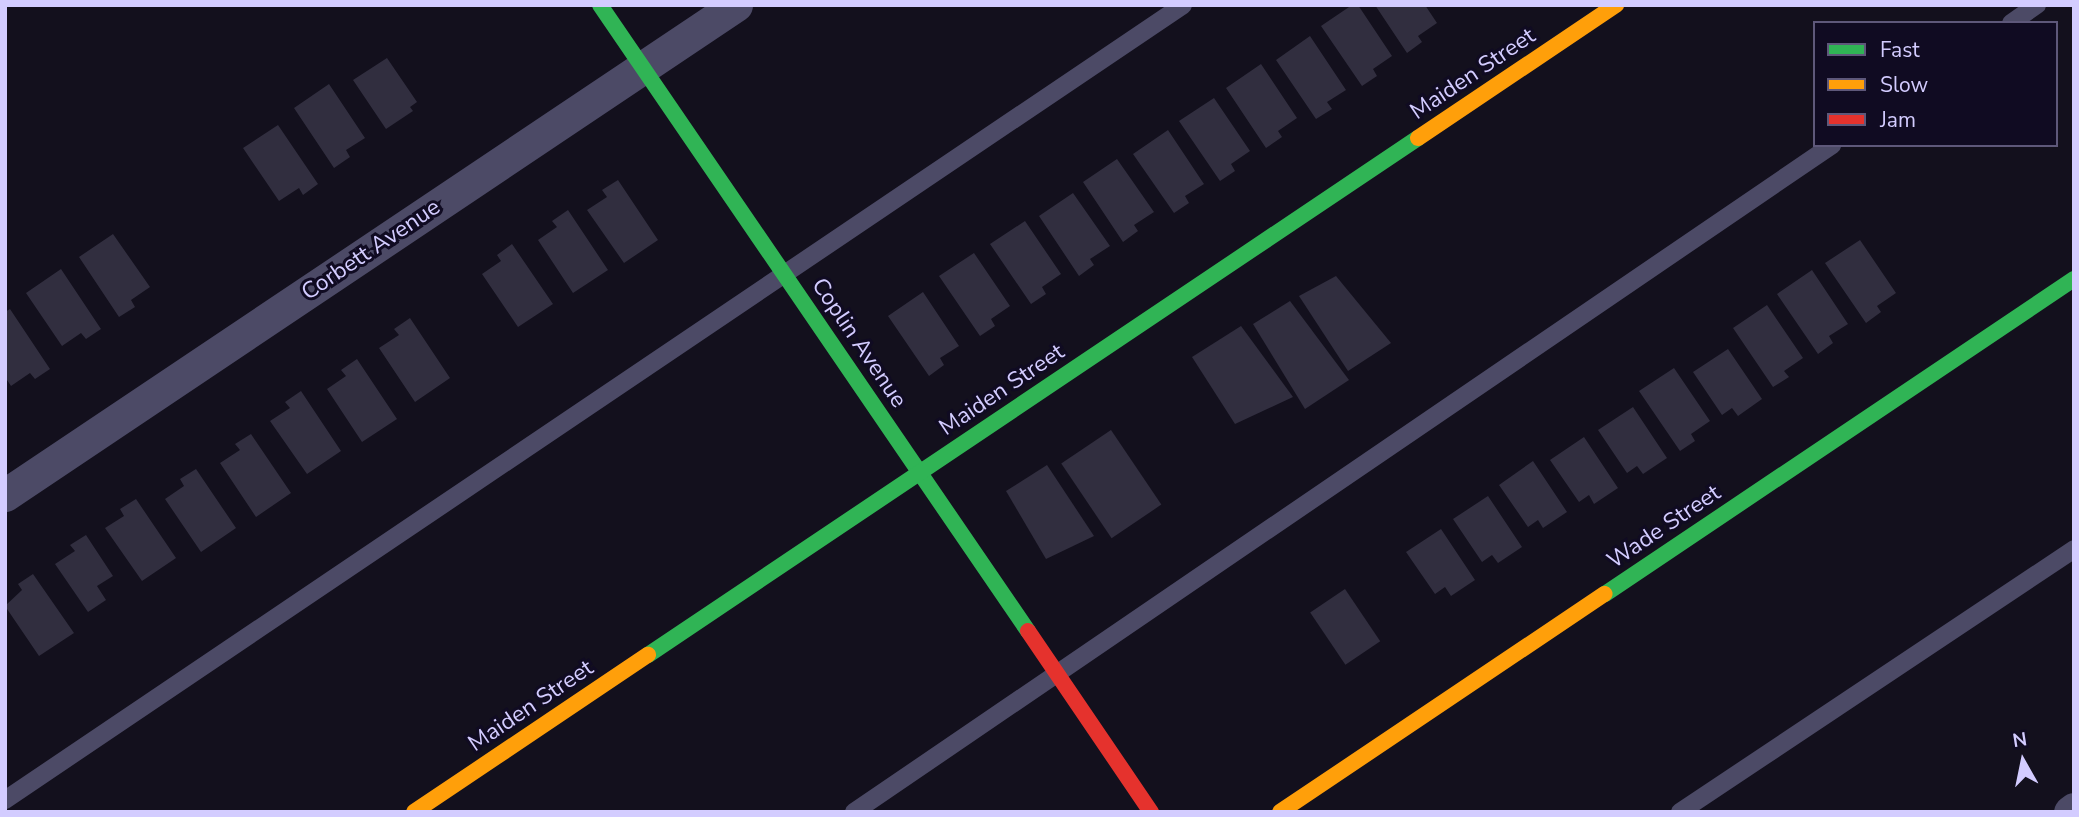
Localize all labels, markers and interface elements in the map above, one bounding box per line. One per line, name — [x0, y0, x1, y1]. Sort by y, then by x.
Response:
legend — [1813, 21, 2058, 147]
street label: Maiden Street — [1405, 22, 1541, 126]
text: Fast — [1880, 36, 1920, 64]
text: Slow — [1880, 71, 1928, 99]
text: Jam — [1880, 106, 1916, 134]
street label: Corbett Avenue — [296, 193, 446, 307]
street label: Coplin Avenue — [806, 273, 912, 413]
street label: Maiden Street — [934, 338, 1070, 442]
street label: Wade Street — [1602, 479, 1726, 575]
street label: Maiden Street — [463, 654, 599, 758]
north arrow — [1988, 726, 2058, 796]
text: N — [2011, 726, 2029, 754]

